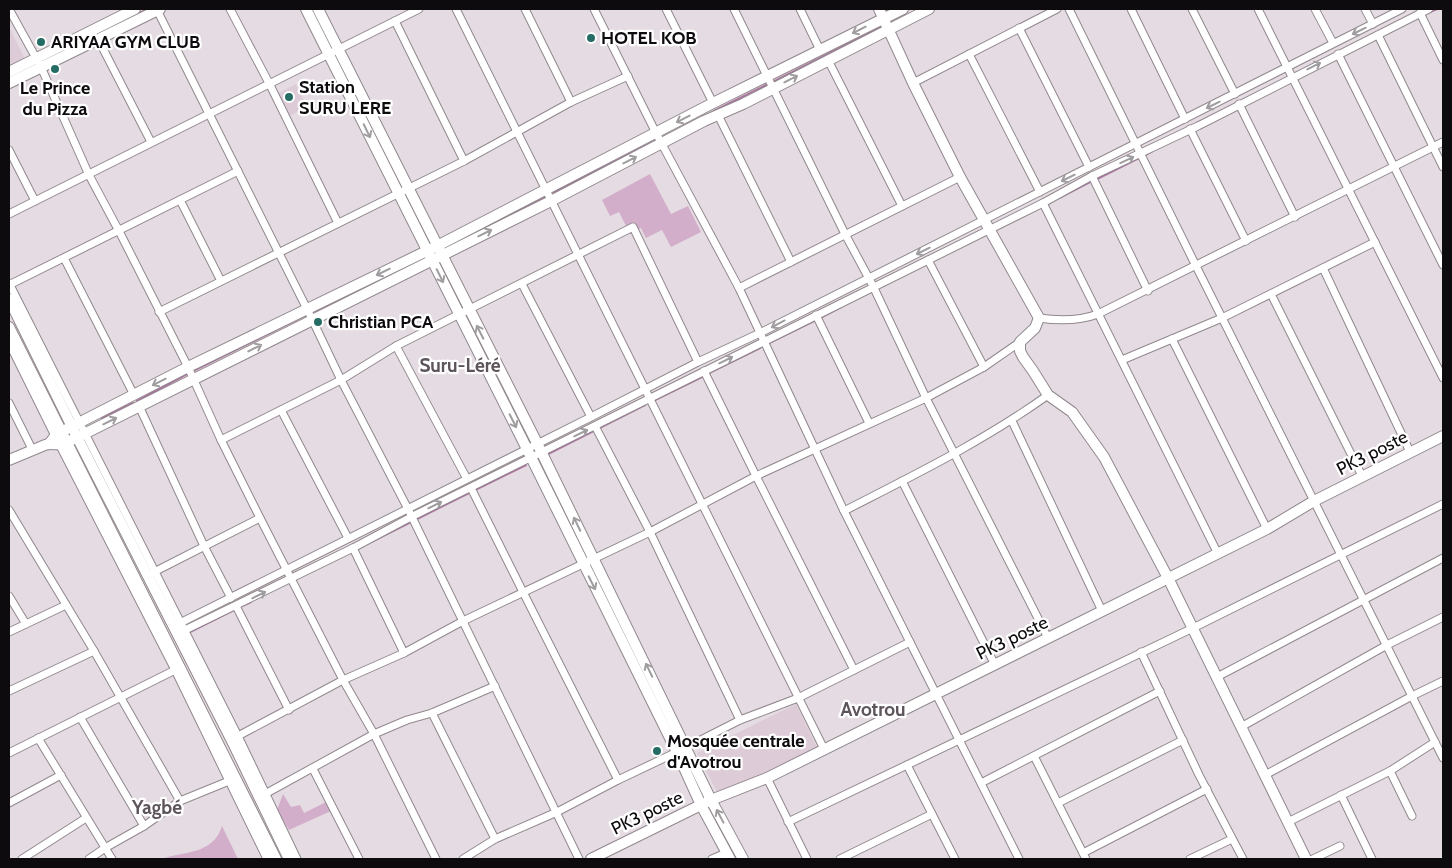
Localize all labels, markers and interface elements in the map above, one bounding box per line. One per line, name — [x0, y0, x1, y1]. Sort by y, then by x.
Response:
one-way arrow — [852, 25, 867, 35]
one-way arrow — [1351, 26, 1366, 36]
place label: HOTEL KOB — [601, 27, 697, 49]
place label: ARIYAA GYM CLUB — [51, 31, 200, 53]
marker: HOTEL KOB — [585, 32, 597, 44]
marker: ARIYAA GYM CLUB — [35, 36, 47, 48]
one-way arrow — [1306, 61, 1321, 70]
marker: Le Prince du Pizza — [49, 63, 61, 75]
one-way arrow — [783, 74, 798, 83]
place label: Station SURU LERE — [299, 76, 391, 119]
place label: Le Prince du Pizza — [20, 77, 90, 120]
marker: Station SURU LERE — [283, 91, 295, 103]
one-way arrow — [1206, 100, 1221, 110]
one-way arrow — [676, 115, 691, 124]
one-way arrow — [363, 123, 372, 138]
one-way arrow — [623, 155, 638, 165]
one-way arrow — [1119, 155, 1134, 165]
one-way arrow — [1061, 173, 1076, 183]
one-way arrow — [477, 228, 492, 237]
one-way arrow — [916, 247, 931, 256]
one-way arrow — [376, 268, 391, 277]
one-way arrow — [435, 268, 445, 283]
place label: Christian PCA — [328, 311, 434, 333]
marker: Christian PCA — [312, 316, 324, 328]
one-way arrow — [771, 320, 786, 329]
one-way arrow — [475, 325, 484, 340]
one-way arrow — [247, 343, 262, 352]
district label: Suru-Léré — [419, 354, 501, 377]
one-way arrow — [718, 355, 733, 364]
one-way arrow — [152, 378, 167, 387]
one-way arrow — [509, 413, 518, 428]
one-way arrow — [102, 415, 117, 425]
street label: PK3 poste — [1333, 426, 1411, 480]
one-way arrow — [573, 428, 588, 437]
one-way arrow — [427, 500, 442, 509]
one-way arrow — [572, 517, 582, 532]
one-way arrow — [588, 575, 597, 590]
one-way arrow — [251, 589, 266, 599]
street label: PK3 poste — [973, 611, 1051, 665]
one-way arrow — [644, 663, 653, 678]
district label: Avotrou — [840, 698, 906, 721]
place label: Mosquée centrale d'Avotrou — [667, 730, 805, 773]
marker: Mosquée centrale d'Avotrou — [651, 745, 663, 757]
street label: PK3 poste — [608, 786, 686, 840]
district label: Yagbé — [131, 796, 182, 819]
one-way arrow — [715, 809, 724, 824]

